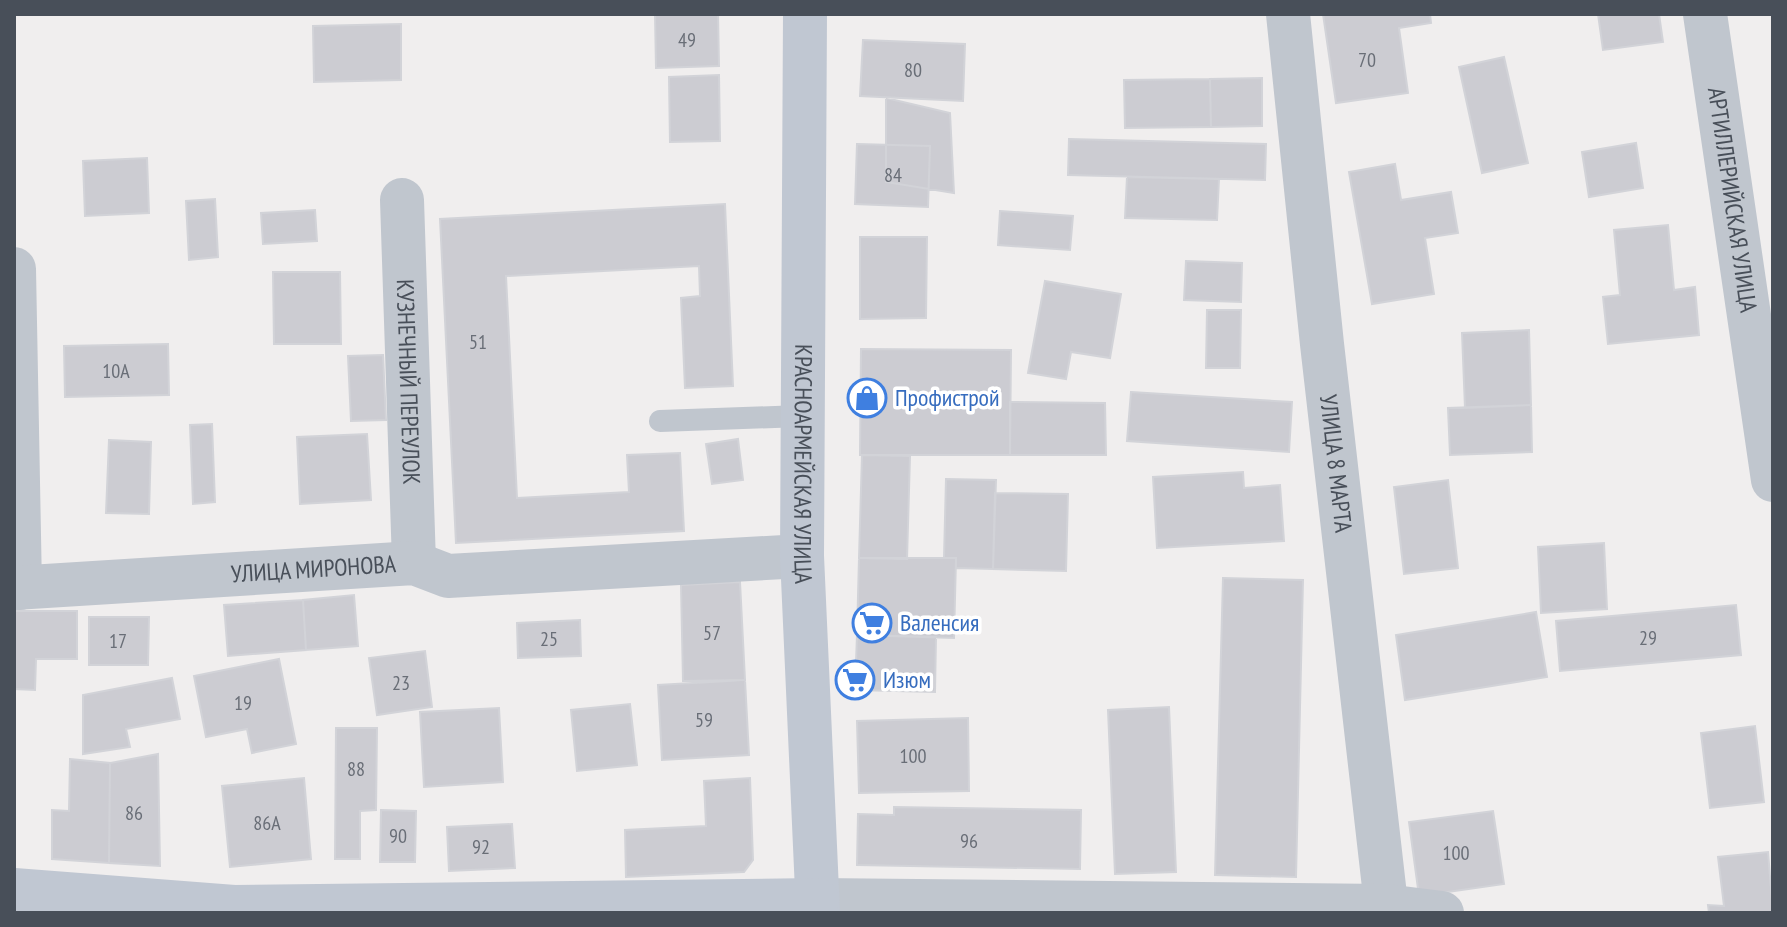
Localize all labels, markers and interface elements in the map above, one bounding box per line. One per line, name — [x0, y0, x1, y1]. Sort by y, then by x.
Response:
house number: 49 — [678, 27, 696, 53]
house number: 70 — [1358, 47, 1376, 73]
house number: 80 — [904, 57, 922, 83]
street label: АРТИЛЛЕРИЙСКАЯ УЛИЦА — [1701, 85, 1764, 315]
house number: 84 — [884, 162, 902, 188]
street label: КУЗНЕЧНЫЙ ПЕРЕУЛОК — [390, 279, 427, 485]
house number: 51 — [469, 329, 487, 355]
street label: КРАСНОАРМЕЙСКАЯ УЛИЦА — [787, 344, 819, 585]
house number: 10А — [102, 358, 130, 384]
shop icon: Профистрой — [846, 377, 888, 419]
place label: Профистрой — [895, 382, 1000, 413]
street label: УЛИЦА 8 МАРТА — [1313, 393, 1359, 535]
street label: УЛИЦА МИРОНОВА — [230, 548, 398, 589]
supermarket icon: Валенсия — [851, 602, 893, 644]
place label: Валенсия — [900, 607, 979, 638]
house number: 57 — [703, 620, 721, 646]
house number: 29 — [1639, 625, 1657, 651]
house number: 25 — [540, 626, 558, 652]
house number: 17 — [109, 628, 127, 654]
supermarket icon: Изюм — [834, 659, 876, 701]
place label: Изюм — [883, 664, 931, 695]
house number: 23 — [392, 670, 410, 696]
house number: 19 — [234, 690, 252, 716]
house number: 59 — [695, 707, 713, 733]
house number: 100 — [900, 743, 927, 769]
house number: 88 — [347, 756, 365, 782]
house number: 86 — [125, 800, 143, 826]
house number: 86А — [253, 810, 281, 836]
house number: 90 — [389, 823, 407, 849]
house number: 96 — [960, 828, 978, 854]
house number: 92 — [472, 834, 490, 860]
house number: 100 — [1443, 840, 1470, 866]

